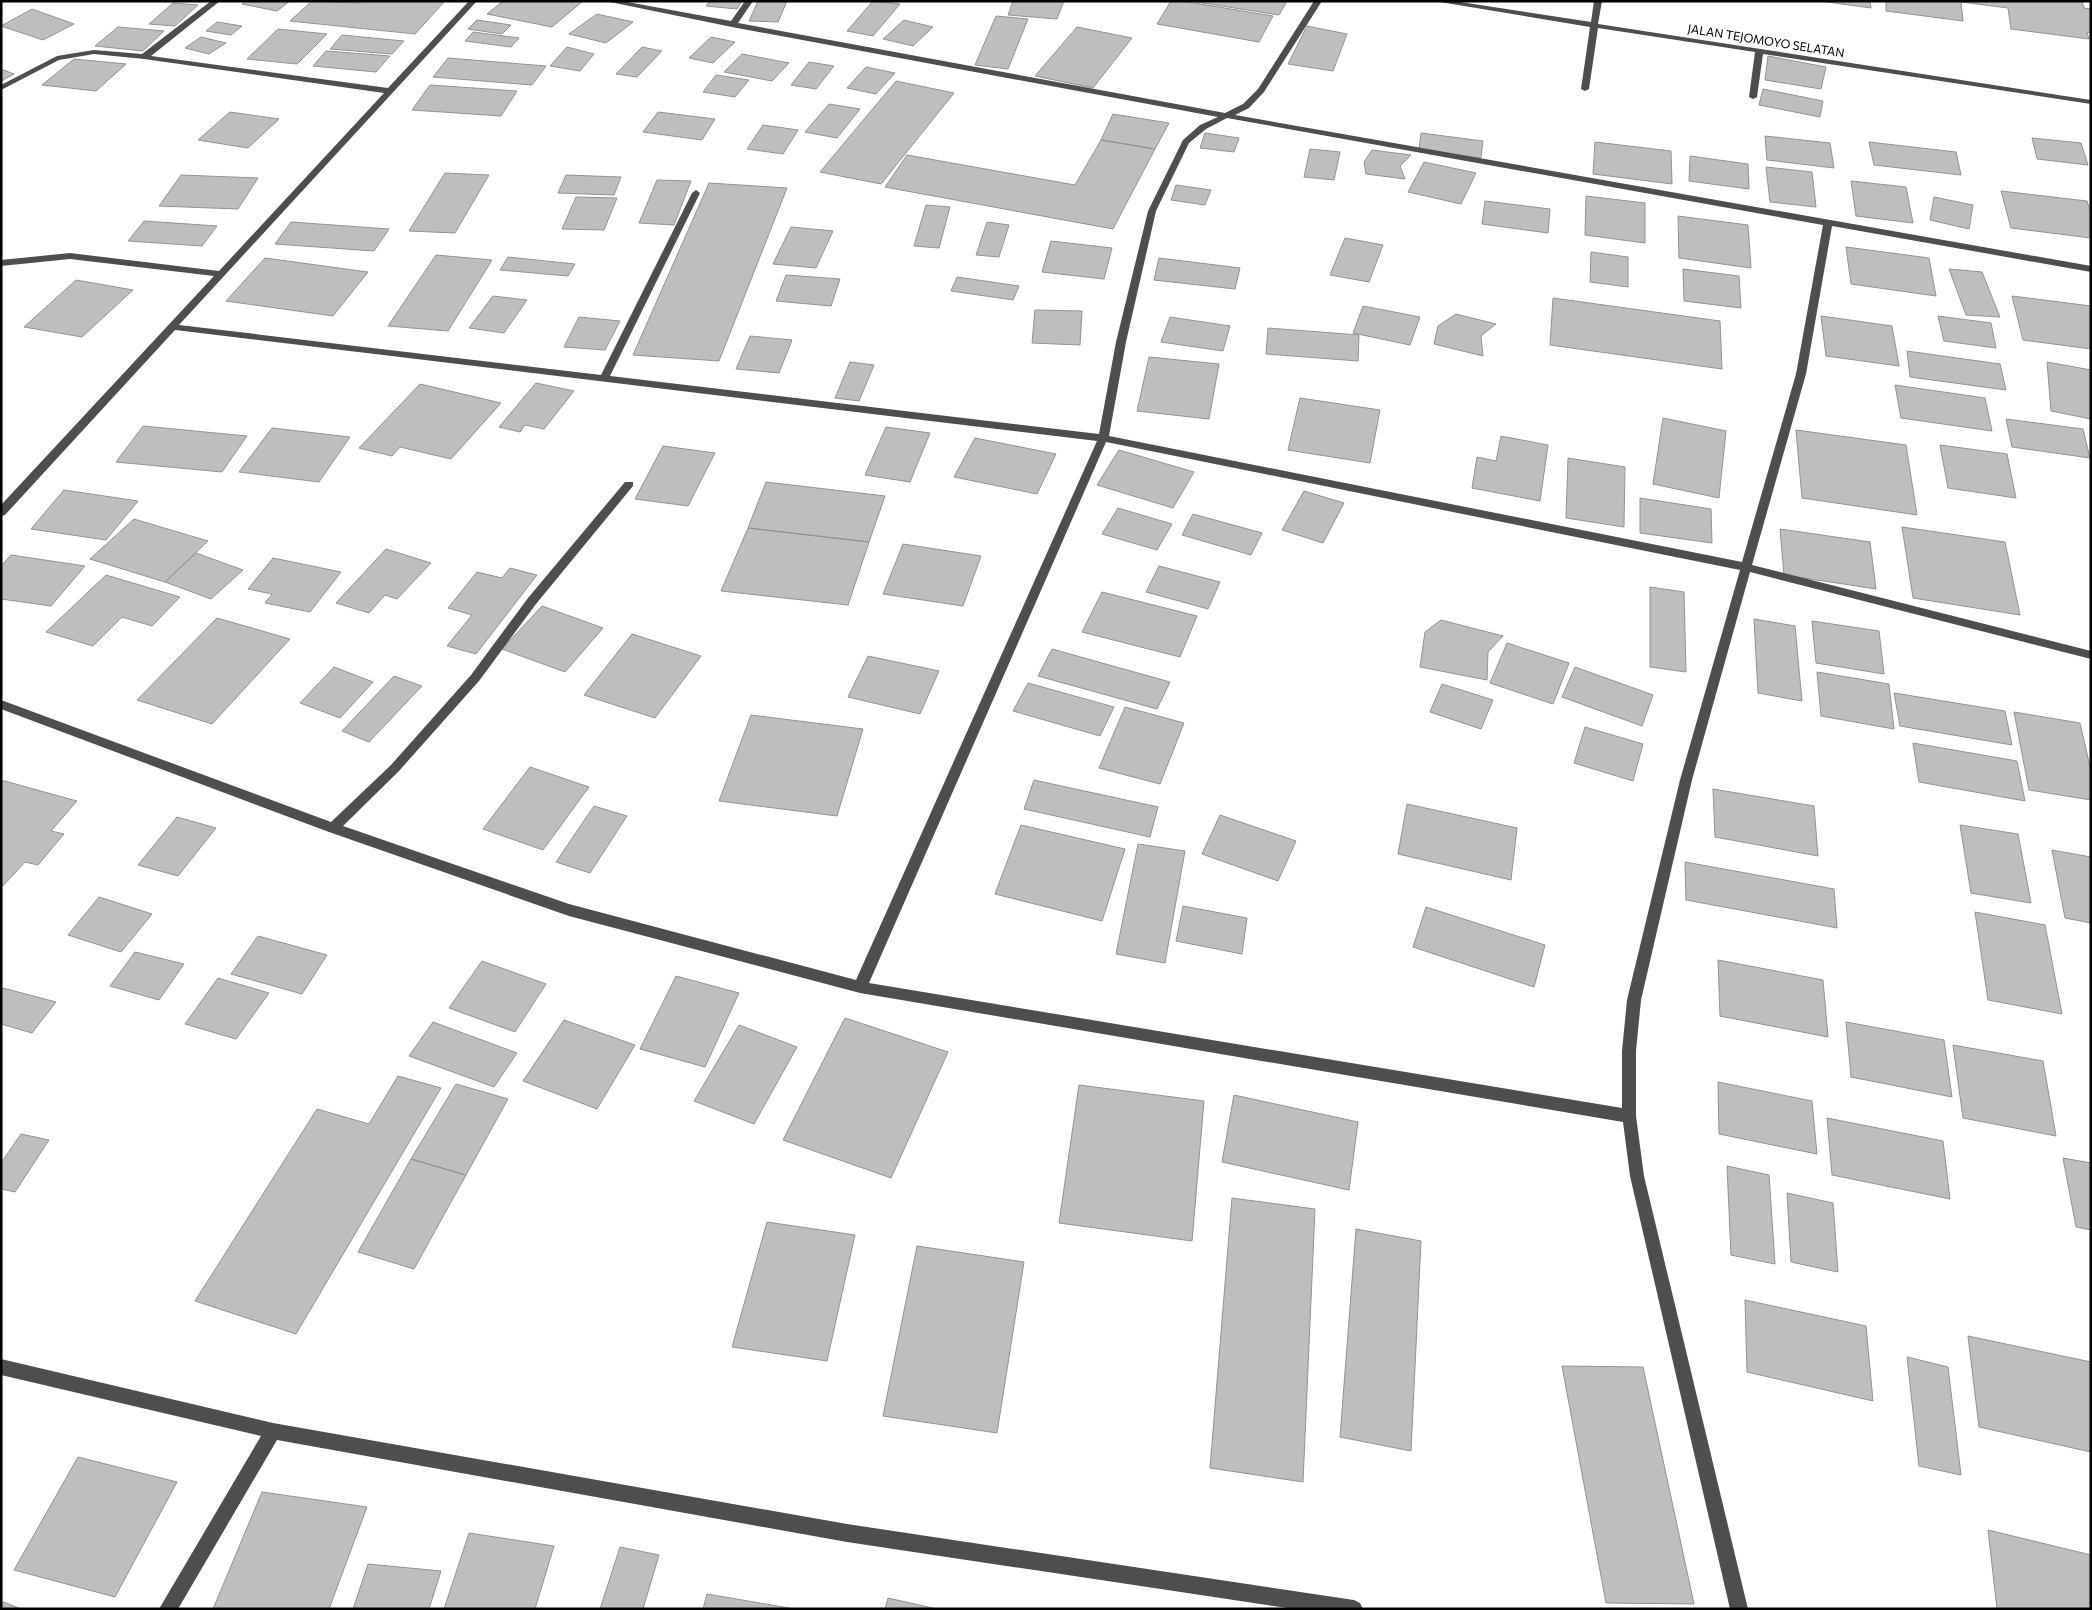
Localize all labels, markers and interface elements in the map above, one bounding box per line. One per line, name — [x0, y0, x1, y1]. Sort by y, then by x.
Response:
street label: JALAN TEJOMOYO SELATAN — [1687, 21, 1846, 60]

